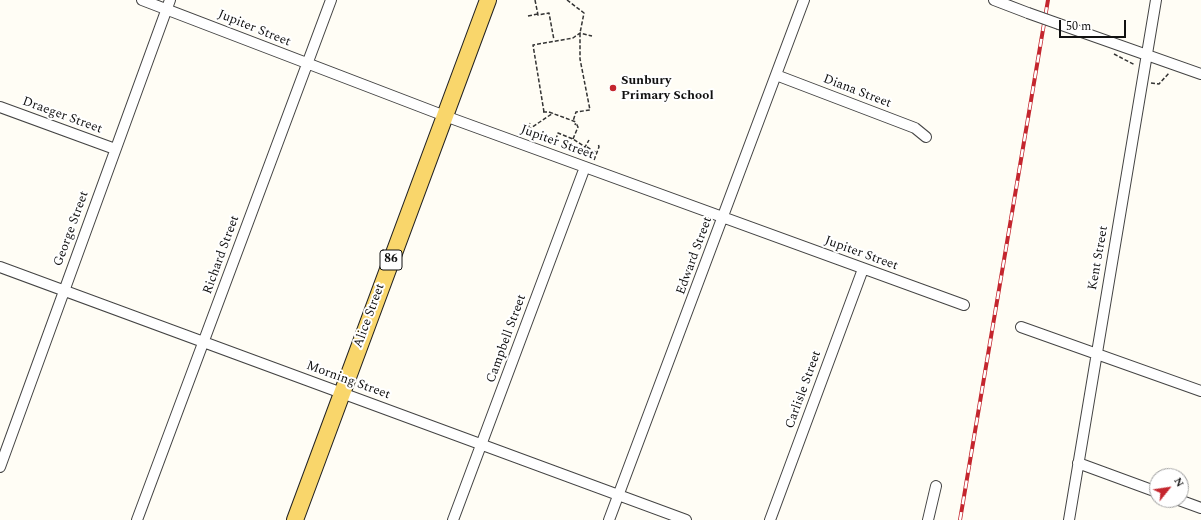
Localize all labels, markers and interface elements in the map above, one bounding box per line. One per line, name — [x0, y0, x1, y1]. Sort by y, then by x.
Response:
street label: Jupiter Street — [215, 7, 293, 51]
scale bar — [1061, 12, 1128, 38]
text: 50 m — [1066, 17, 1091, 36]
street label: Diana Street — [821, 72, 893, 112]
place label: Sunbury Primary School — [621, 73, 714, 104]
marker: Sunbury Primary School — [608, 83, 618, 93]
street label: Draeger Street — [20, 94, 104, 138]
street label: Jupiter Street — [518, 122, 596, 164]
street label: George Street — [51, 189, 93, 269]
street label: Richard Street — [201, 214, 243, 296]
street label: Edward Street — [674, 215, 716, 297]
street label: Kent Street — [1086, 225, 1112, 291]
street label: Jupiter Street — [822, 233, 900, 275]
road number: 86 — [380, 250, 402, 270]
street label: Alice Street — [351, 282, 389, 350]
street label: Campbell Street — [484, 293, 530, 385]
street label: Carlisle Street — [783, 349, 825, 431]
street label: Morning Street — [304, 359, 392, 403]
north arrow — [1149, 468, 1189, 508]
text: N — [1169, 474, 1189, 490]

